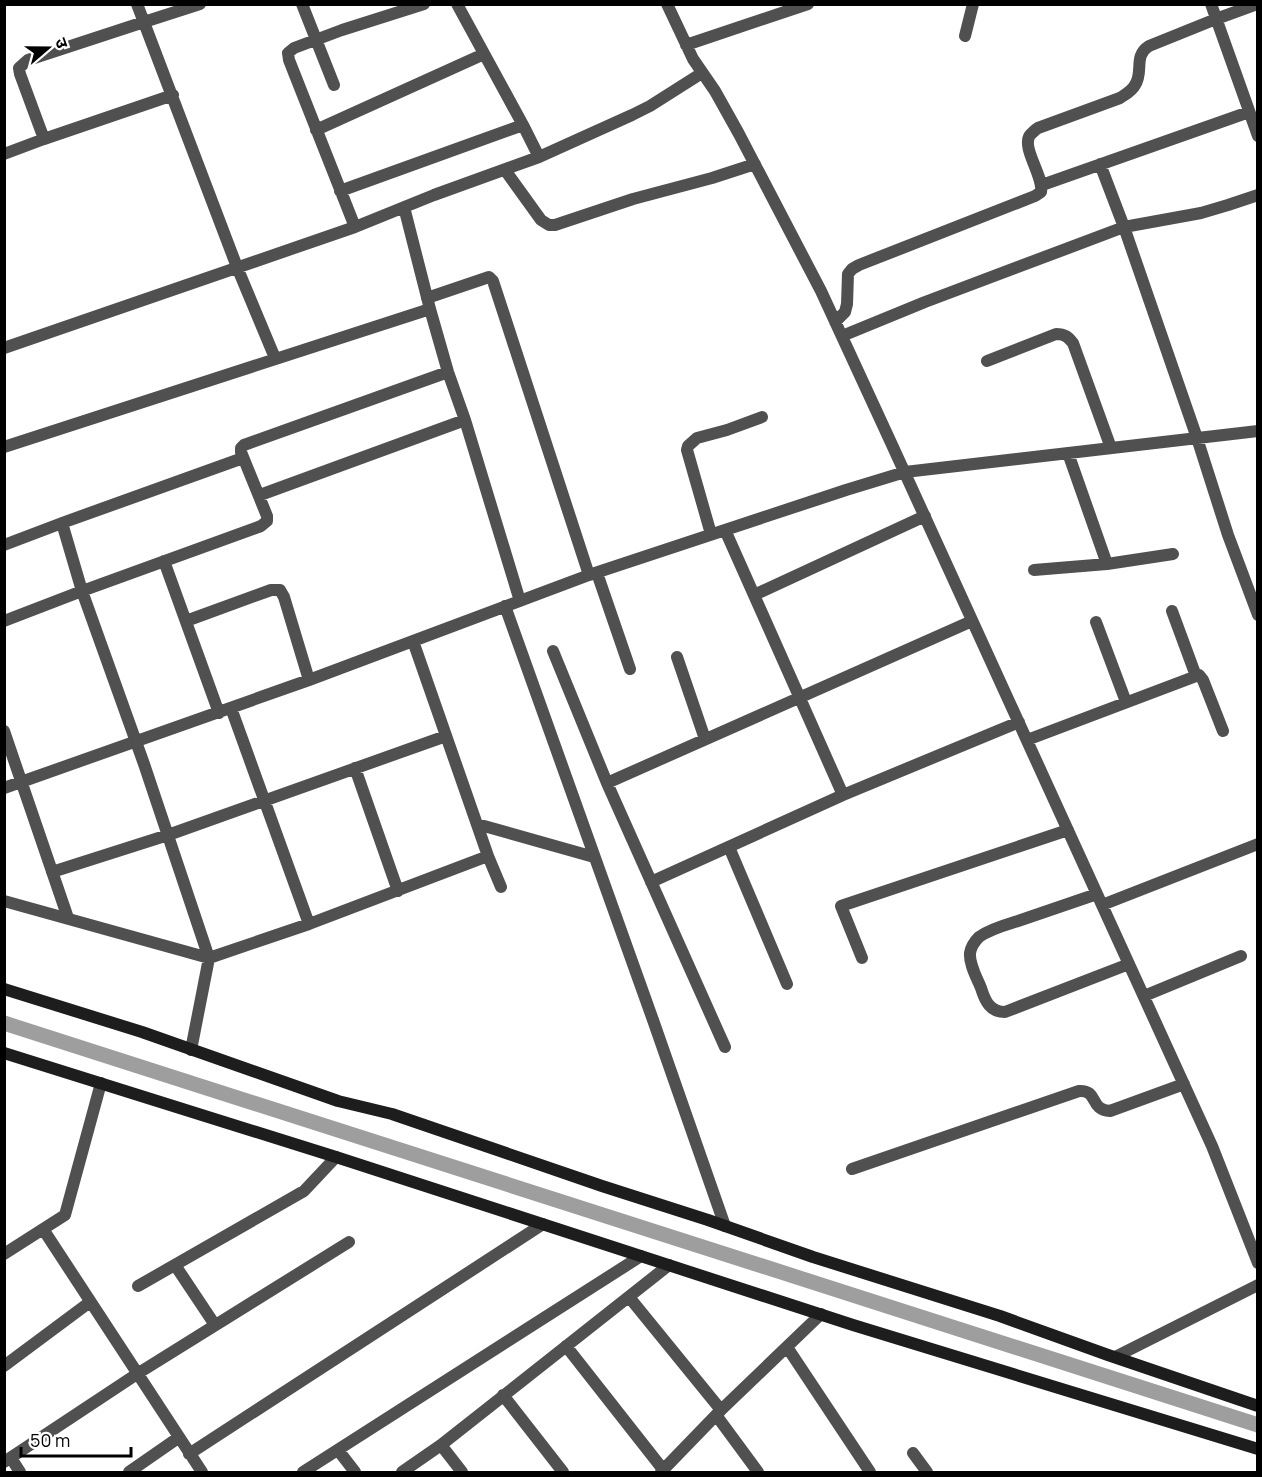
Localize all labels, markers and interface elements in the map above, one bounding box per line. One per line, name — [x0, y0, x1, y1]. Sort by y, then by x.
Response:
north arrow — [18, 18, 78, 78]
text: उ — [50, 35, 74, 52]
scale bar — [21, 1420, 130, 1458]
text: 50 m — [30, 1428, 70, 1452]

